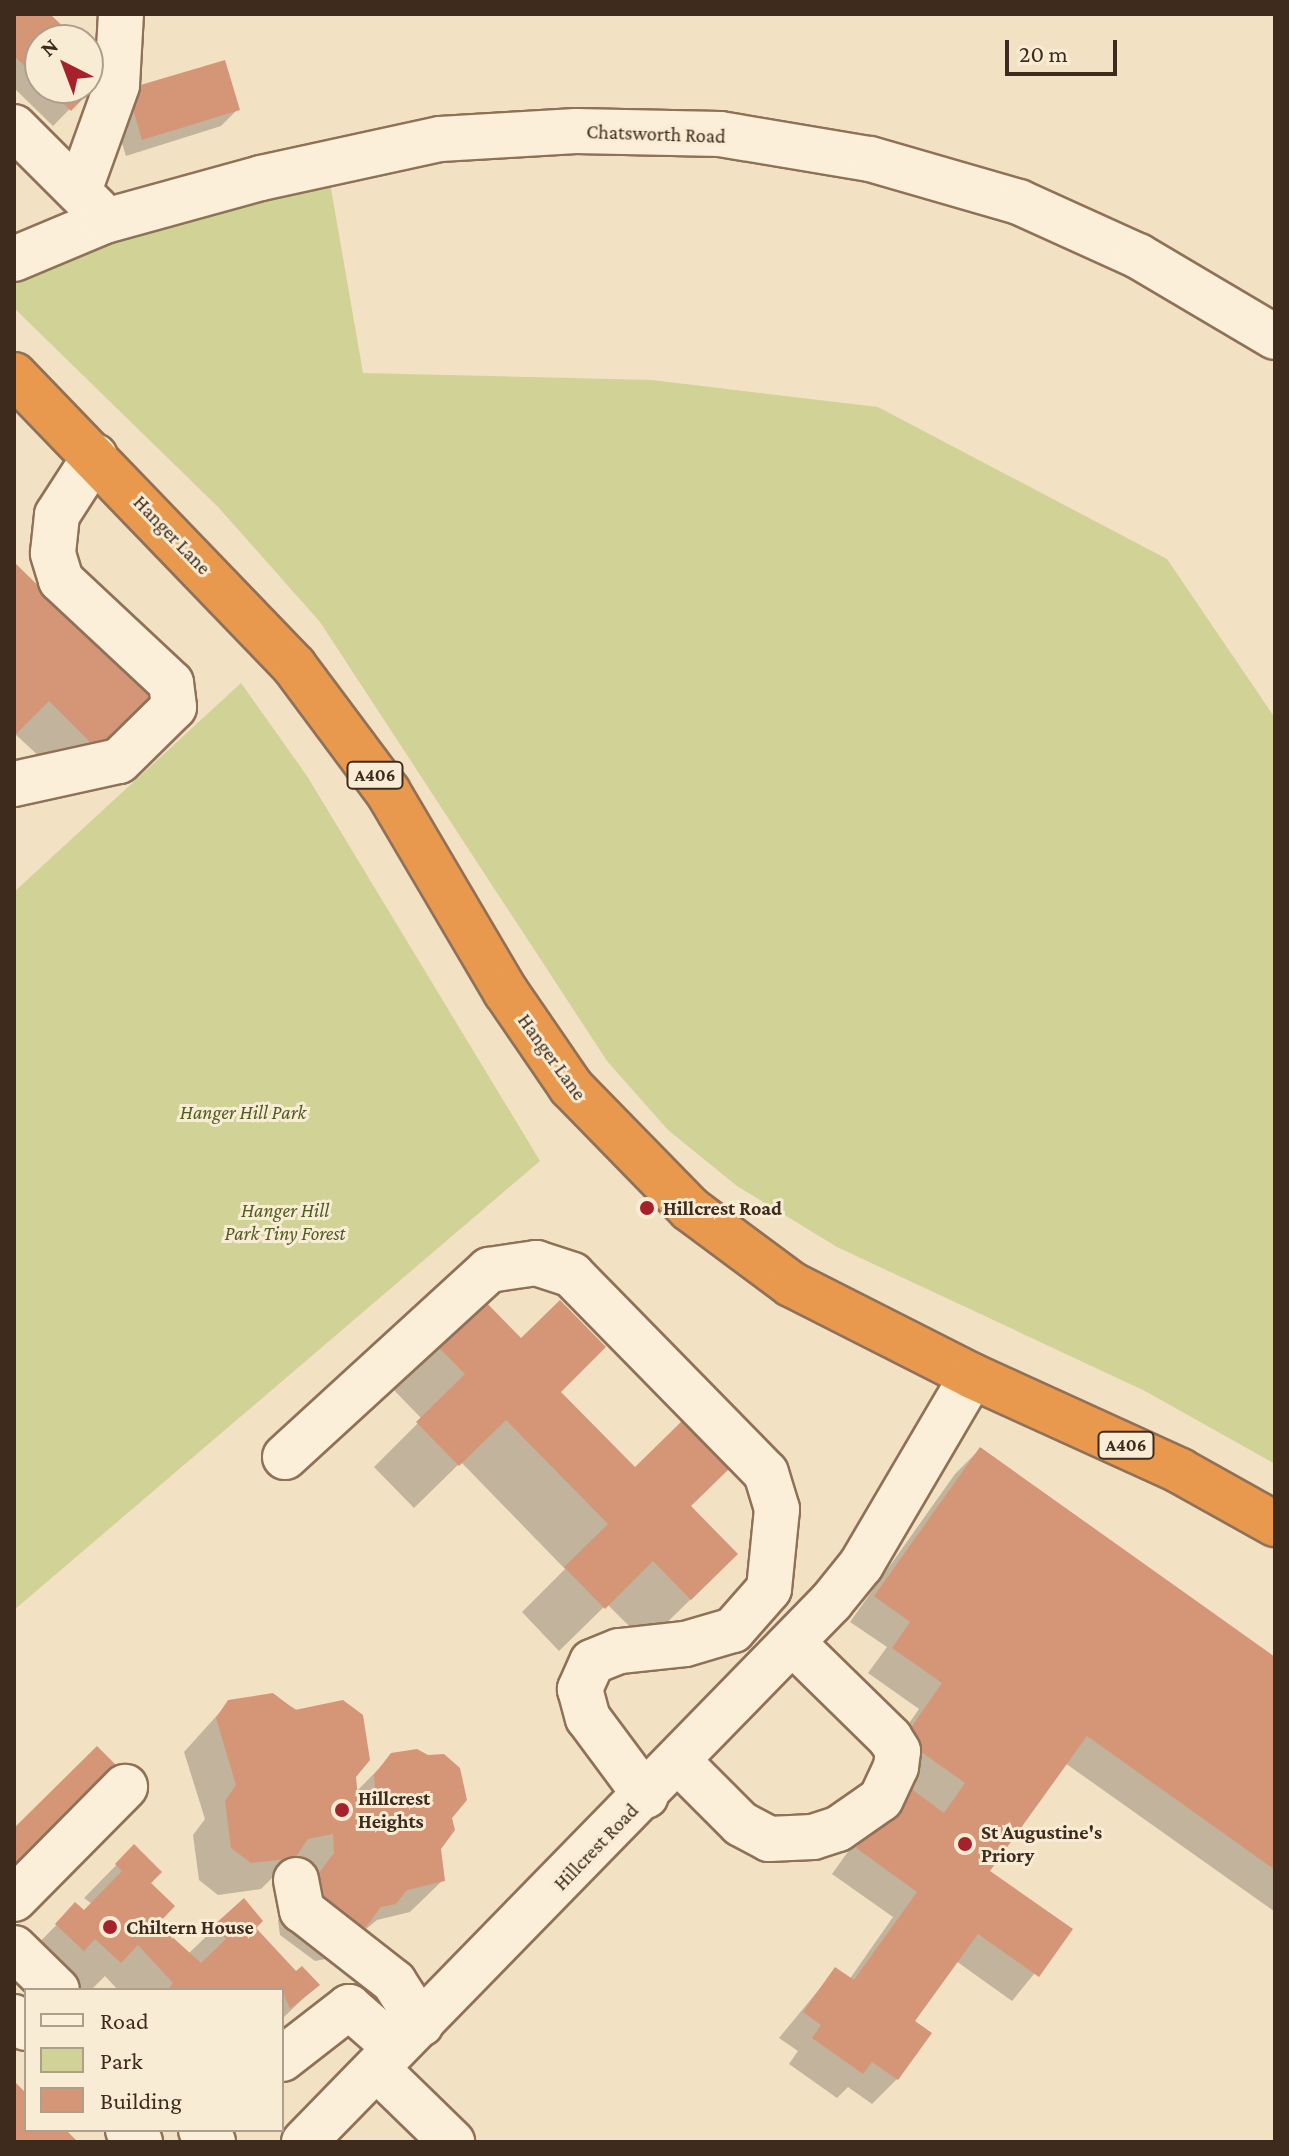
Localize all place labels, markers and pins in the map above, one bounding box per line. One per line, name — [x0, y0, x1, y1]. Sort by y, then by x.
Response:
place label: Hillcrest Road — [663, 1196, 782, 1220]
marker: Hillcrest Road — [638, 1199, 656, 1217]
place label: Hillcrest Heights — [358, 1786, 430, 1833]
marker: Hillcrest Heights — [333, 1801, 351, 1819]
place label: St Augustine's Priory — [981, 1820, 1102, 1867]
marker: St Augustine's Priory — [956, 1835, 974, 1853]
place label: Chiltern House — [126, 1915, 254, 1939]
marker: Chiltern House — [101, 1918, 119, 1936]

